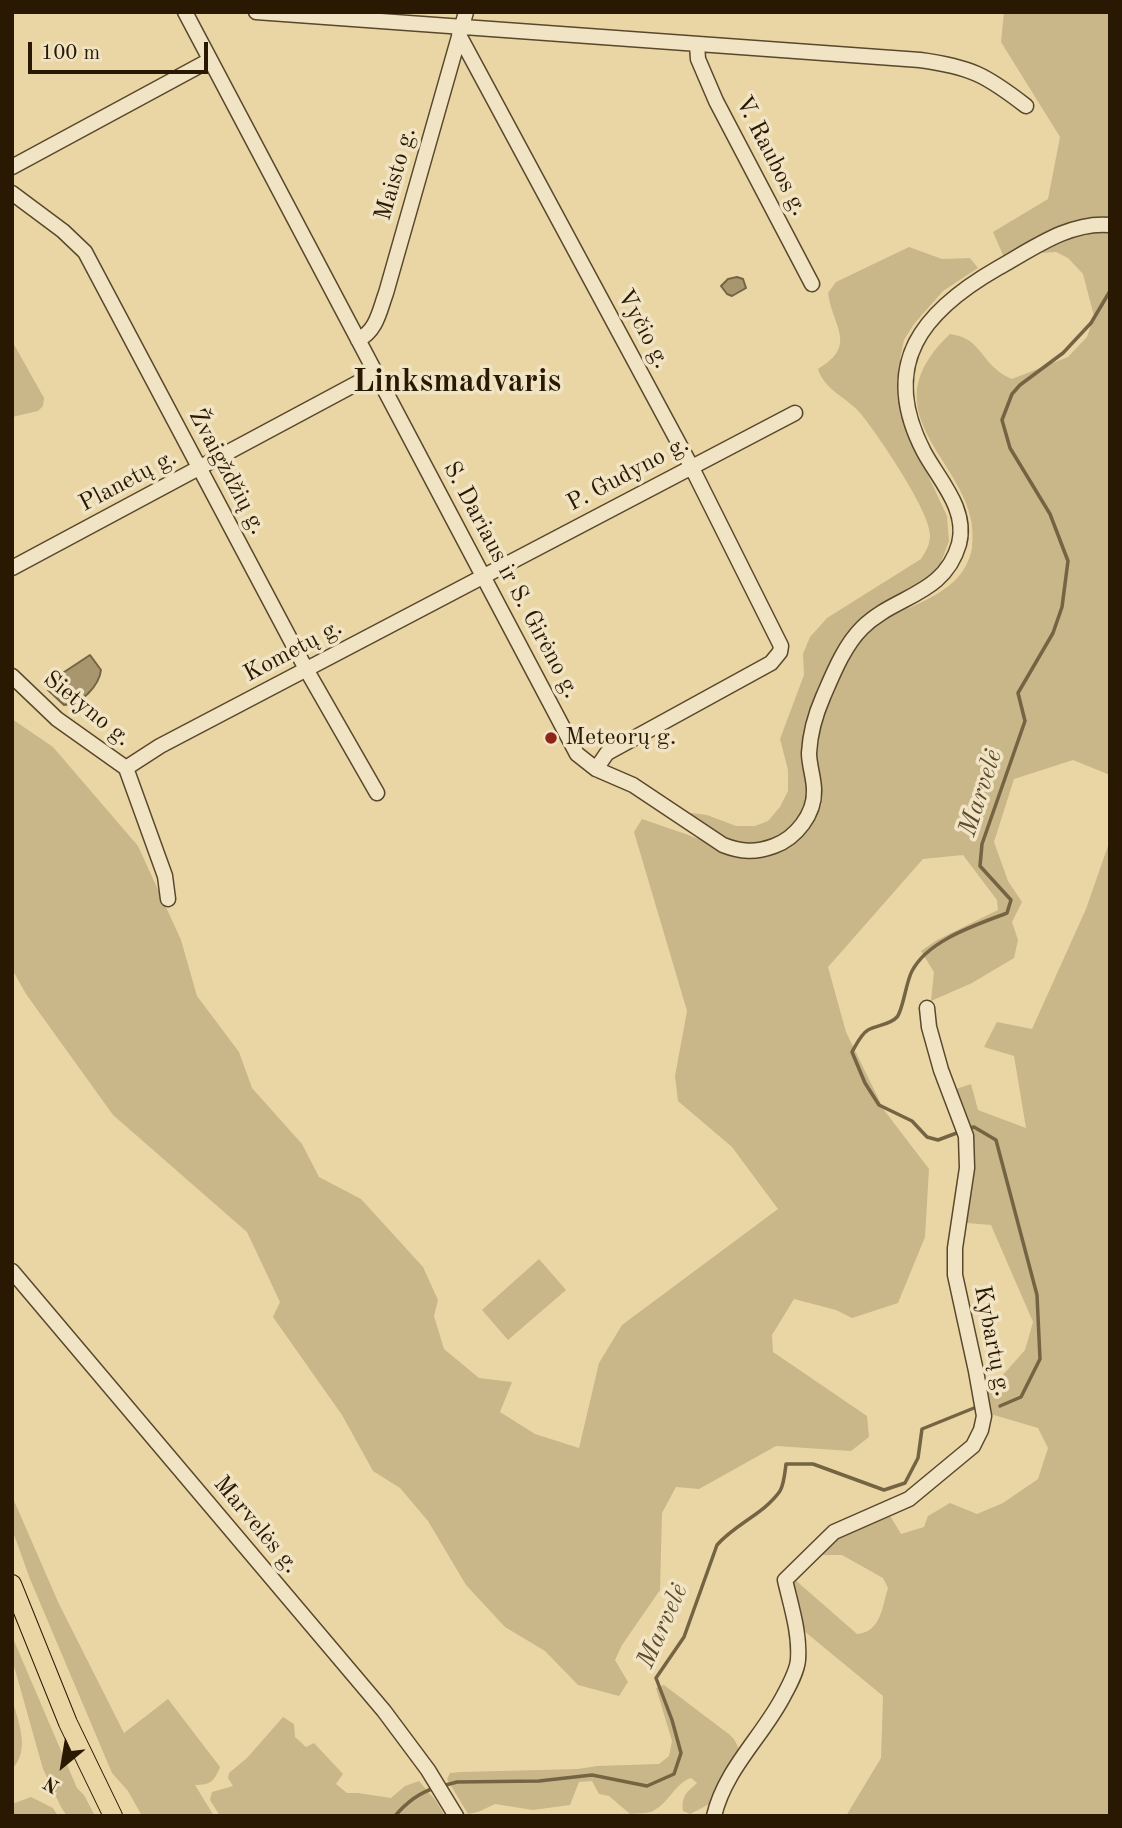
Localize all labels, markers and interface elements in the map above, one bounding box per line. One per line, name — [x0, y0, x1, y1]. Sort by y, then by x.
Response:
scale bar — [32, 28, 212, 72]
text: 100 m — [41, 43, 100, 64]
street label: V. Raubos g. — [728, 91, 814, 221]
street label: Maisto g. — [369, 124, 423, 224]
street label: Vyčio g. — [610, 284, 676, 374]
district label: Linksmadvaris — [353, 364, 561, 402]
street label: Žvaigždžių g. — [182, 404, 272, 540]
street label: P. Gudyno g. — [562, 430, 694, 518]
street label: Planetų g. — [74, 443, 182, 519]
street label: S. Dariaus ir S. Girėno g. — [436, 457, 586, 703]
street label: Kometų g. — [239, 613, 347, 689]
street label: Sietyno g. — [37, 665, 137, 753]
place label: Meteorų g. — [565, 724, 677, 752]
marker: Meteorų g. — [543, 730, 559, 746]
water label: Marvelė — [952, 746, 1010, 840]
street label: Kybartų g. — [967, 1283, 1017, 1399]
street label: Marvelės g. — [207, 1470, 305, 1580]
water label: Marvelė — [631, 1579, 695, 1673]
north arrow — [28, 1730, 98, 1800]
text: N — [41, 1772, 63, 1795]

